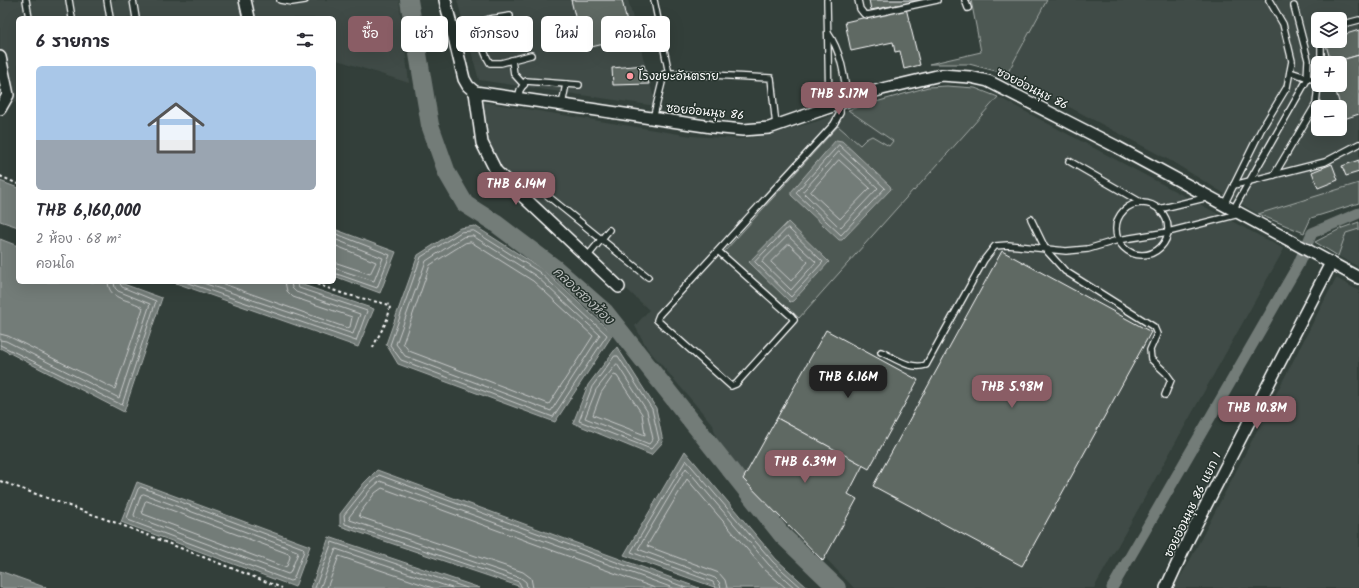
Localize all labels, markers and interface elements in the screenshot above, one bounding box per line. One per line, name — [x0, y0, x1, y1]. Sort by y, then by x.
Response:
map controls — [1311, 12, 1347, 136]
button: layers — [1311, 12, 1347, 48]
chip: ซื้อ — [348, 16, 393, 52]
chip: เช่า — [401, 16, 448, 52]
chip: ตัวกรอง — [456, 16, 533, 52]
chip: ใหม่ — [541, 16, 593, 52]
chip: คอนโด — [601, 16, 670, 52]
text: 6 รายการ — [36, 29, 110, 56]
icon: filters — [294, 29, 316, 51]
button: + — [1311, 56, 1347, 92]
street label: ซอยอ่อนนุช 86 — [993, 63, 1071, 115]
place label: โรงขยะอันตราย — [638, 67, 719, 86]
marker: โรงขยะอันตราย — [625, 71, 635, 81]
pin: THB 5.17M — [793, 82, 885, 116]
text: THB 5.17M — [810, 84, 868, 105]
icon: home — [140, 92, 212, 164]
street label: ซอยอ่อนนุช 86 — [665, 98, 745, 126]
button: − — [1311, 100, 1347, 136]
pin: THB 6.14M — [470, 172, 562, 206]
text: THB 6.14M — [486, 174, 546, 195]
text: THB 6,160,000 — [36, 198, 141, 225]
text: 2 ห้อง · 68 m² — [36, 229, 121, 250]
text: คอนโด — [36, 254, 74, 275]
water label: คลองสองห้อง — [548, 262, 619, 331]
pin: THB 6.16M — [802, 365, 894, 399]
text: THB 6.16M — [818, 367, 878, 388]
pin: THB 5.98M — [966, 375, 1058, 409]
text: THB 5.98M — [981, 377, 1043, 398]
pin: THB 10.8M — [1211, 396, 1303, 430]
text: THB 10.8M — [1227, 398, 1287, 419]
street label: ซอยอ่อนนุช 86 แยก 1 — [1159, 449, 1227, 561]
pin: THB 6.39M — [759, 450, 851, 484]
text: THB 6.39M — [774, 452, 836, 473]

